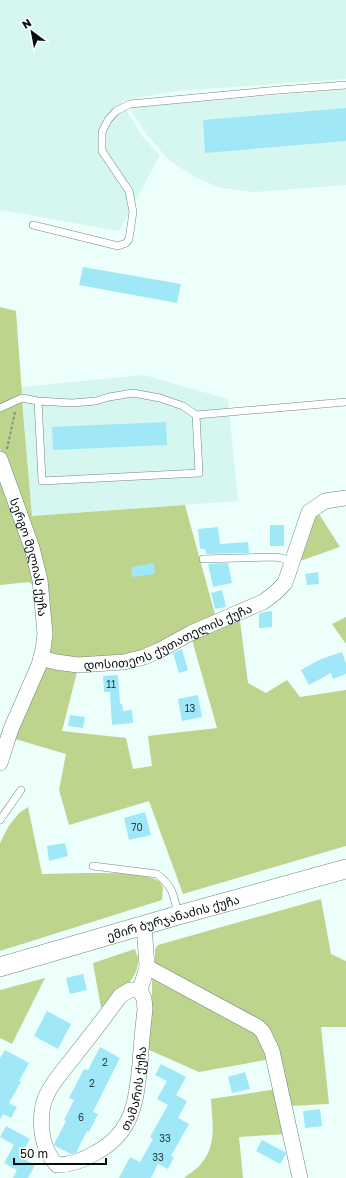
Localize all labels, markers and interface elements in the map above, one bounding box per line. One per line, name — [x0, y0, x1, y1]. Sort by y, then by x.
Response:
north arrow — [12, 12, 52, 52]
text: N — [19, 15, 33, 31]
street label: სერგო მელიას ქუჩა — [7, 496, 51, 617]
street label: დოსითეოს ქუთათელის ქუჩა — [83, 600, 254, 673]
house number: 11 — [106, 678, 116, 690]
house number: 13 — [185, 702, 195, 714]
house number: 70 — [131, 821, 143, 833]
street label: ემირ ბურჯანაძის ქუჩა — [105, 891, 241, 943]
street label: თამარის ქუჩა — [117, 1046, 149, 1133]
house number: 2 — [102, 1056, 108, 1068]
house number: 2 — [89, 1077, 95, 1089]
house number: 6 — [78, 1111, 84, 1123]
house number: 33 — [159, 1132, 171, 1144]
scale bar — [14, 1140, 106, 1166]
text: 50 m — [20, 1146, 48, 1161]
house number: 33 — [152, 1151, 164, 1163]

